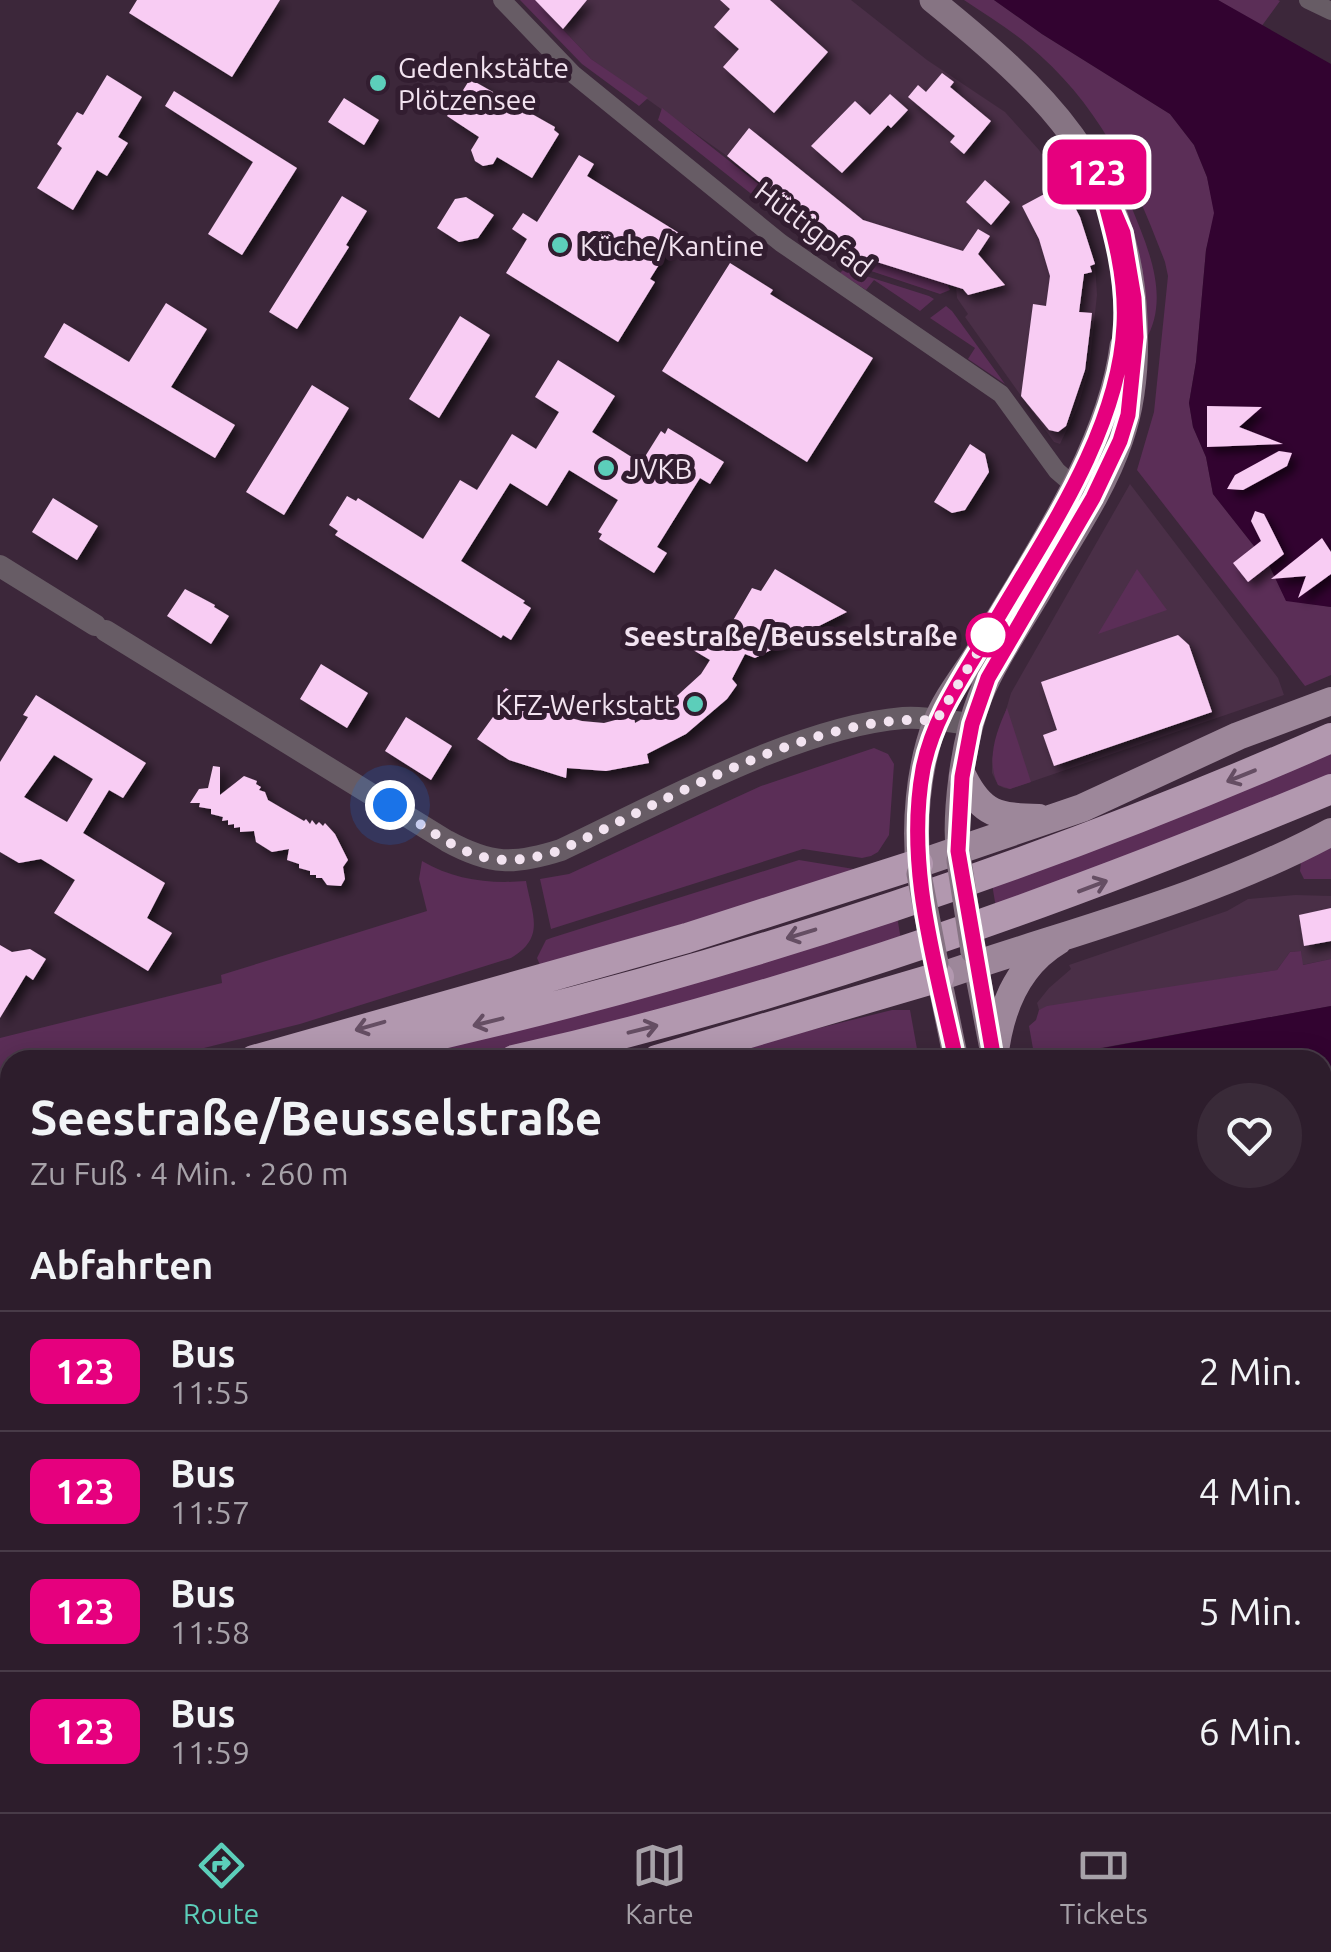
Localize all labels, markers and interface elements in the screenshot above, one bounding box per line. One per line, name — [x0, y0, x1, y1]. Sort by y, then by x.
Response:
place label: Gedenkstätte Plötzensee — [398, 52, 569, 115]
marker: Gedenkstätte Plötzensee — [367, 72, 389, 94]
line badge: 123 — [1040, 140, 1154, 204]
text: 123 — [1067, 152, 1127, 192]
street label: Hüttigpfad — [749, 175, 879, 283]
place label: Küche/Kantine — [580, 230, 764, 261]
marker: Küche/Kantine — [549, 234, 571, 256]
place label: JVKB — [626, 453, 692, 484]
marker: JVKB — [595, 457, 617, 479]
marker: Seestraße/Beusselstraße — [967, 614, 1009, 656]
place label: Seestraße/Beusselstraße — [624, 620, 958, 651]
place label: KFZ-Werkstatt — [495, 689, 675, 720]
marker: KFZ-Werkstatt — [684, 693, 706, 715]
one-way arrow — [1226, 769, 1257, 787]
your location — [365, 780, 415, 830]
one-way arrow — [1077, 875, 1107, 893]
one-way arrow — [785, 926, 817, 944]
one-way arrow — [473, 1014, 505, 1032]
one-way arrow — [355, 1018, 386, 1036]
one-way arrow — [627, 1019, 658, 1038]
button: heart — [1197, 1083, 1302, 1188]
text: Seestraße/Beusselstraße — [30, 1090, 603, 1144]
text: Zu Fuß · 4 Min. · 260 m — [30, 1155, 349, 1191]
text: Abfahrten — [30, 1244, 213, 1286]
text: Bus — [170, 1332, 235, 1374]
text: 2 Min. — [1199, 1350, 1302, 1392]
text: 123 — [55, 1351, 115, 1391]
text: 11:55 — [170, 1374, 250, 1410]
text: Bus — [170, 1452, 235, 1494]
text: 4 Min. — [1199, 1470, 1302, 1512]
text: 123 — [55, 1471, 115, 1511]
text: 11:57 — [170, 1494, 250, 1530]
text: Bus — [170, 1572, 235, 1614]
text: 5 Min. — [1199, 1590, 1302, 1632]
text: 123 — [55, 1591, 115, 1631]
text: 11:58 — [170, 1614, 250, 1650]
text: Bus — [170, 1692, 235, 1734]
text: 6 Min. — [1199, 1710, 1302, 1752]
text: 123 — [55, 1711, 115, 1751]
text: 11:59 — [170, 1734, 250, 1770]
tab: Route — [183, 1838, 259, 1929]
tab: Karte — [625, 1838, 694, 1929]
tab: Tickets — [1060, 1838, 1148, 1929]

